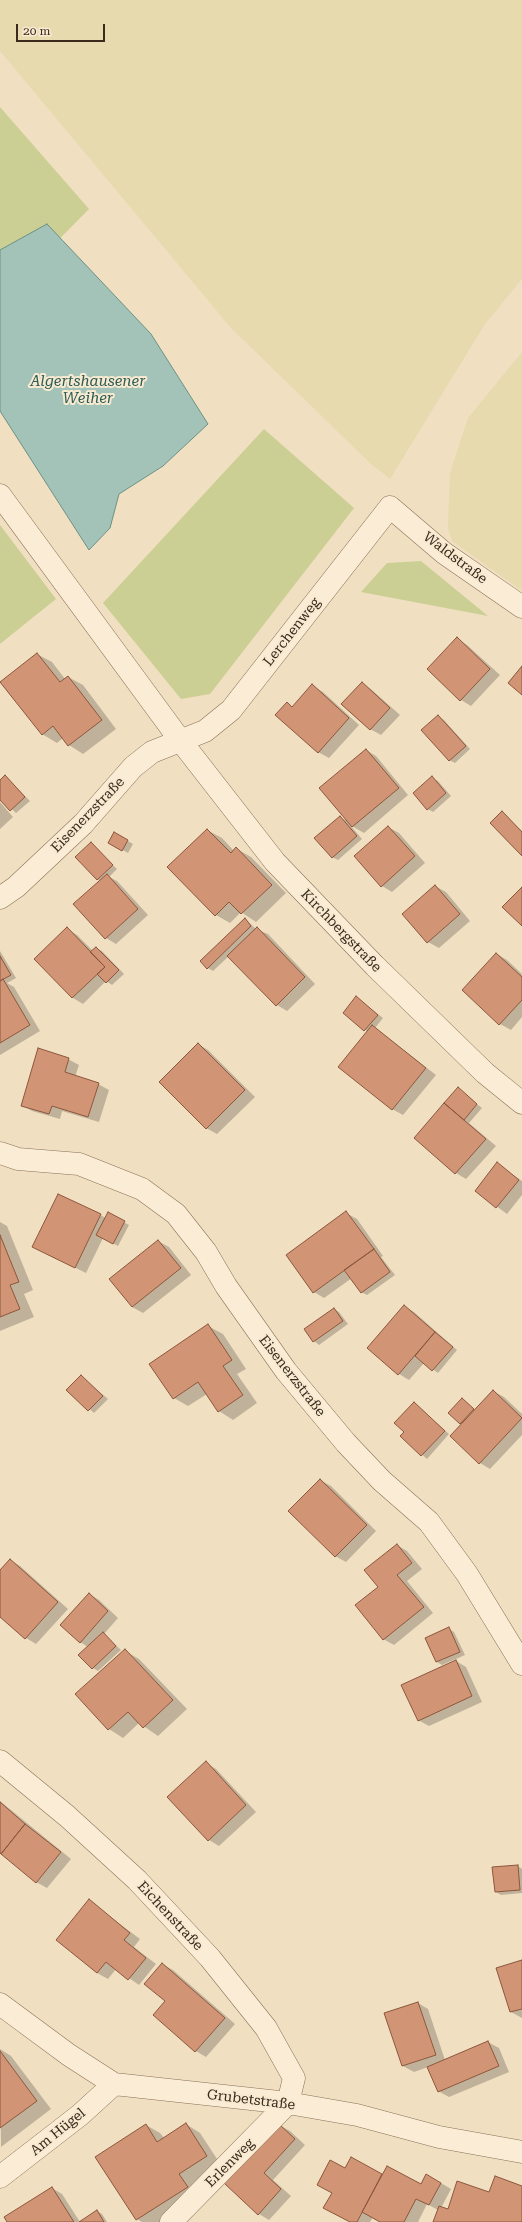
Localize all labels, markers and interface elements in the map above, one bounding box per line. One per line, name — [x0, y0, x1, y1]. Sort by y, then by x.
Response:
scale bar — [18, 16, 107, 42]
text: 20 m — [23, 24, 50, 38]
water label: Algertshausener Weiher — [31, 373, 145, 408]
street label: Waldstraße — [420, 528, 490, 588]
street label: Lerchenweg — [260, 594, 324, 670]
street label: Eisenerzstraße — [48, 774, 128, 856]
street label: Kirchbergstraße — [297, 886, 385, 976]
street label: Eisenerzstraße — [255, 1332, 329, 1420]
street label: Eichenstraße — [134, 1878, 206, 1954]
street label: Grubetstraße — [206, 2086, 296, 2114]
street label: Am Hügel — [27, 2105, 89, 2159]
street label: Erlenweg — [202, 2135, 258, 2191]

